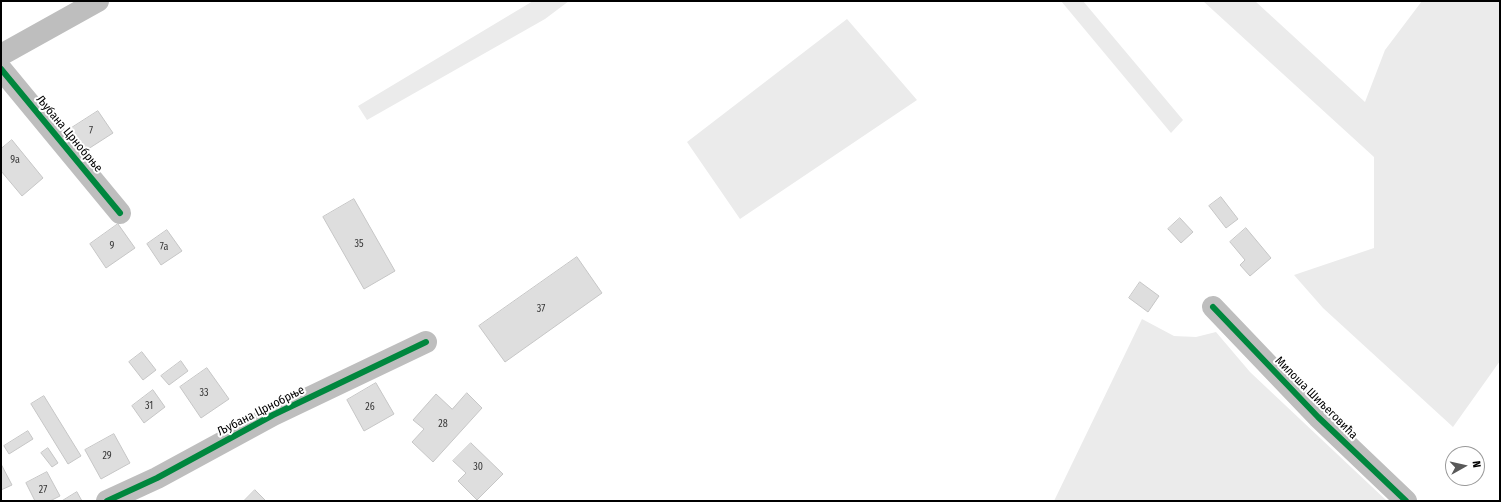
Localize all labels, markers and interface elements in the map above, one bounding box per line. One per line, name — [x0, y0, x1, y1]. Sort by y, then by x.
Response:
street label: Љубана Црнобрње — [33, 93, 105, 175]
house number: 7 — [89, 125, 93, 137]
house number: 9a — [10, 154, 20, 166]
house number: 35 — [354, 238, 364, 250]
house number: 9 — [110, 240, 114, 252]
house number: 7a — [160, 241, 168, 253]
house number: 37 — [537, 303, 545, 315]
street label: Милоша Шиљеговића — [1272, 354, 1360, 442]
street label: Љубана Црнобрње — [215, 383, 307, 439]
house number: 33 — [199, 387, 209, 399]
house number: 31 — [145, 400, 153, 412]
house number: 26 — [365, 401, 375, 413]
house number: 28 — [438, 418, 448, 430]
north arrow — [1445, 446, 1485, 486]
house number: 29 — [102, 450, 112, 462]
text: N — [1469, 460, 1483, 469]
house number: 30 — [473, 461, 483, 473]
house number: 27 — [39, 484, 47, 496]

